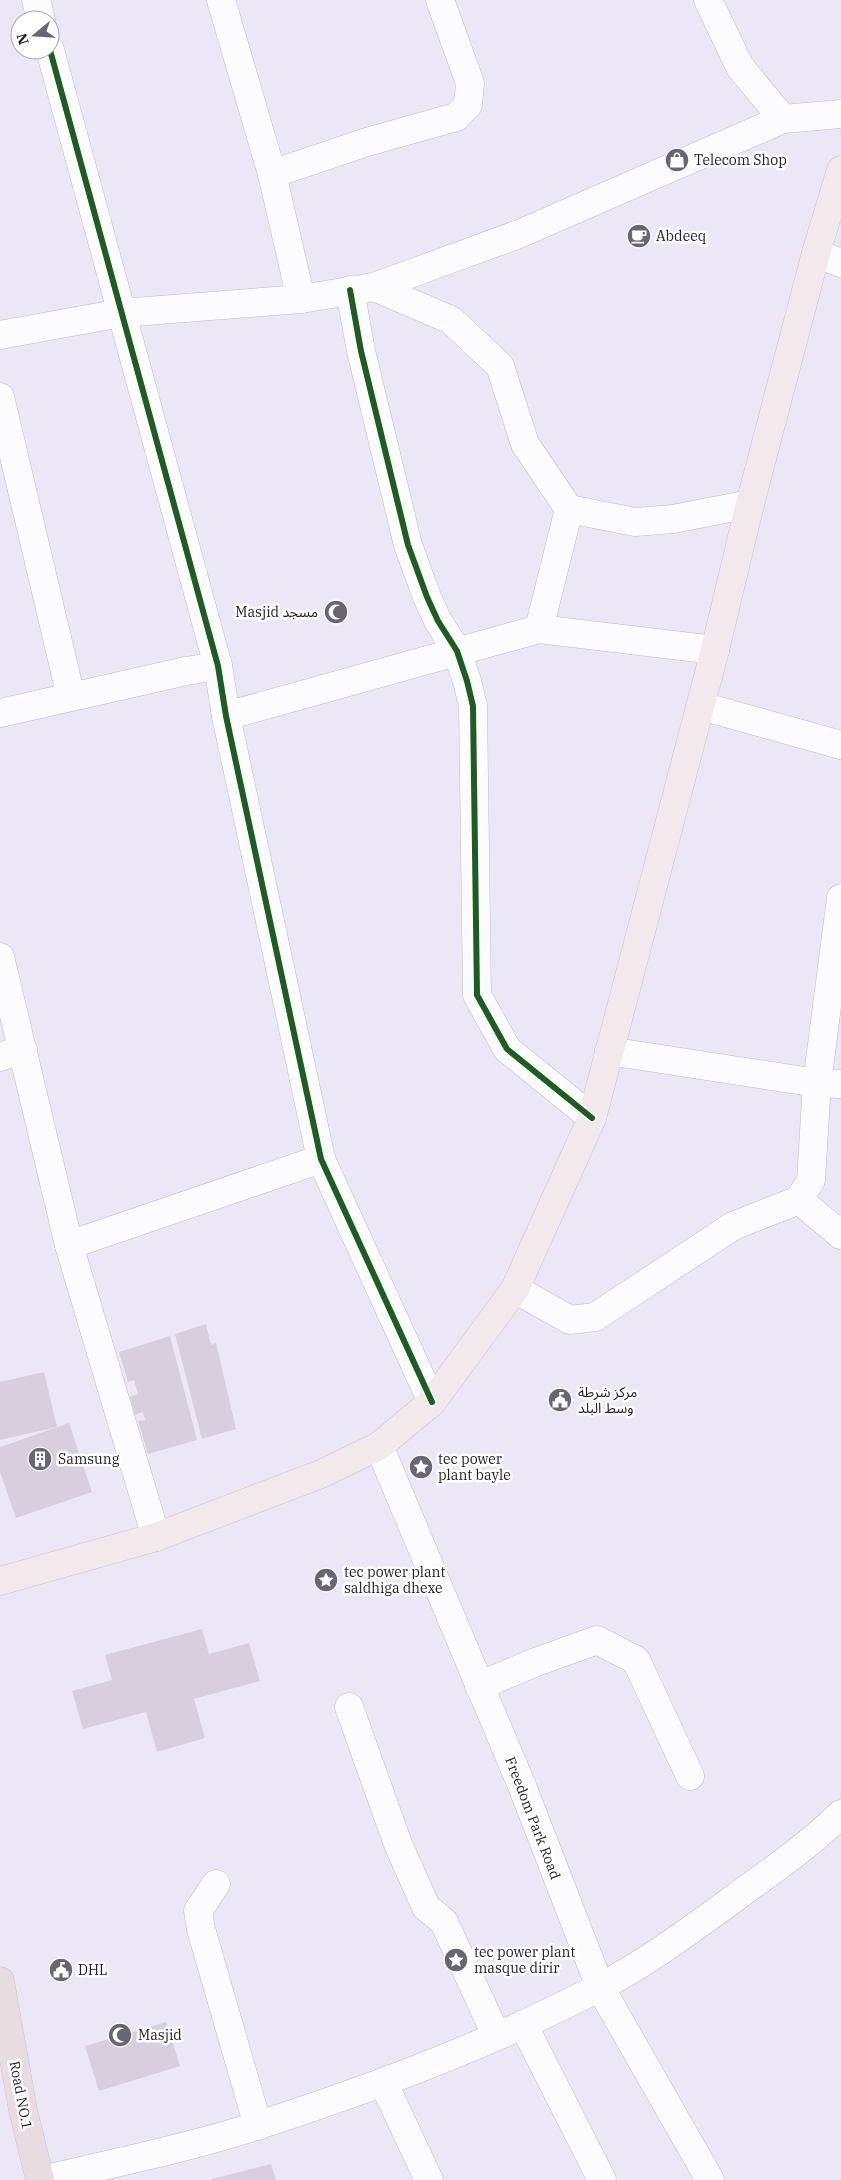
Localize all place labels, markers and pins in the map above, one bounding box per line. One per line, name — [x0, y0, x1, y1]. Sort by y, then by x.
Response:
shop icon: Telecom Shop — [664, 147, 690, 173]
place label: Telecom Shop — [694, 151, 787, 169]
cafe icon: Abdeeq — [626, 223, 652, 249]
place label: Abdeeq — [656, 227, 707, 245]
mosque icon: Masjid مسجد — [323, 599, 349, 625]
place label: Masjid مسجد — [235, 603, 318, 621]
place label: مركز شرطة وسط البلد — [578, 1383, 637, 1417]
public building icon: مركز شرطة وسط البلد — [547, 1387, 573, 1413]
building icon: Samsung — [27, 1446, 53, 1472]
place label: Samsung — [58, 1450, 120, 1468]
place label: tec power plant bayle — [438, 1450, 511, 1484]
place icon: tec power plant bayle — [408, 1454, 434, 1480]
place label: tec power plant saldhiga dhexe — [344, 1563, 446, 1597]
place icon: tec power plant saldhiga dhexe — [313, 1567, 339, 1593]
place label: tec power plant masque dirir — [474, 1943, 576, 1977]
place icon: tec power plant masque dirir — [443, 1947, 469, 1973]
public building icon: DHL — [48, 1957, 74, 1983]
place label: DHL — [78, 1961, 107, 1979]
mosque icon: Masjid — [107, 2022, 133, 2048]
place label: Masjid — [138, 2026, 182, 2044]

